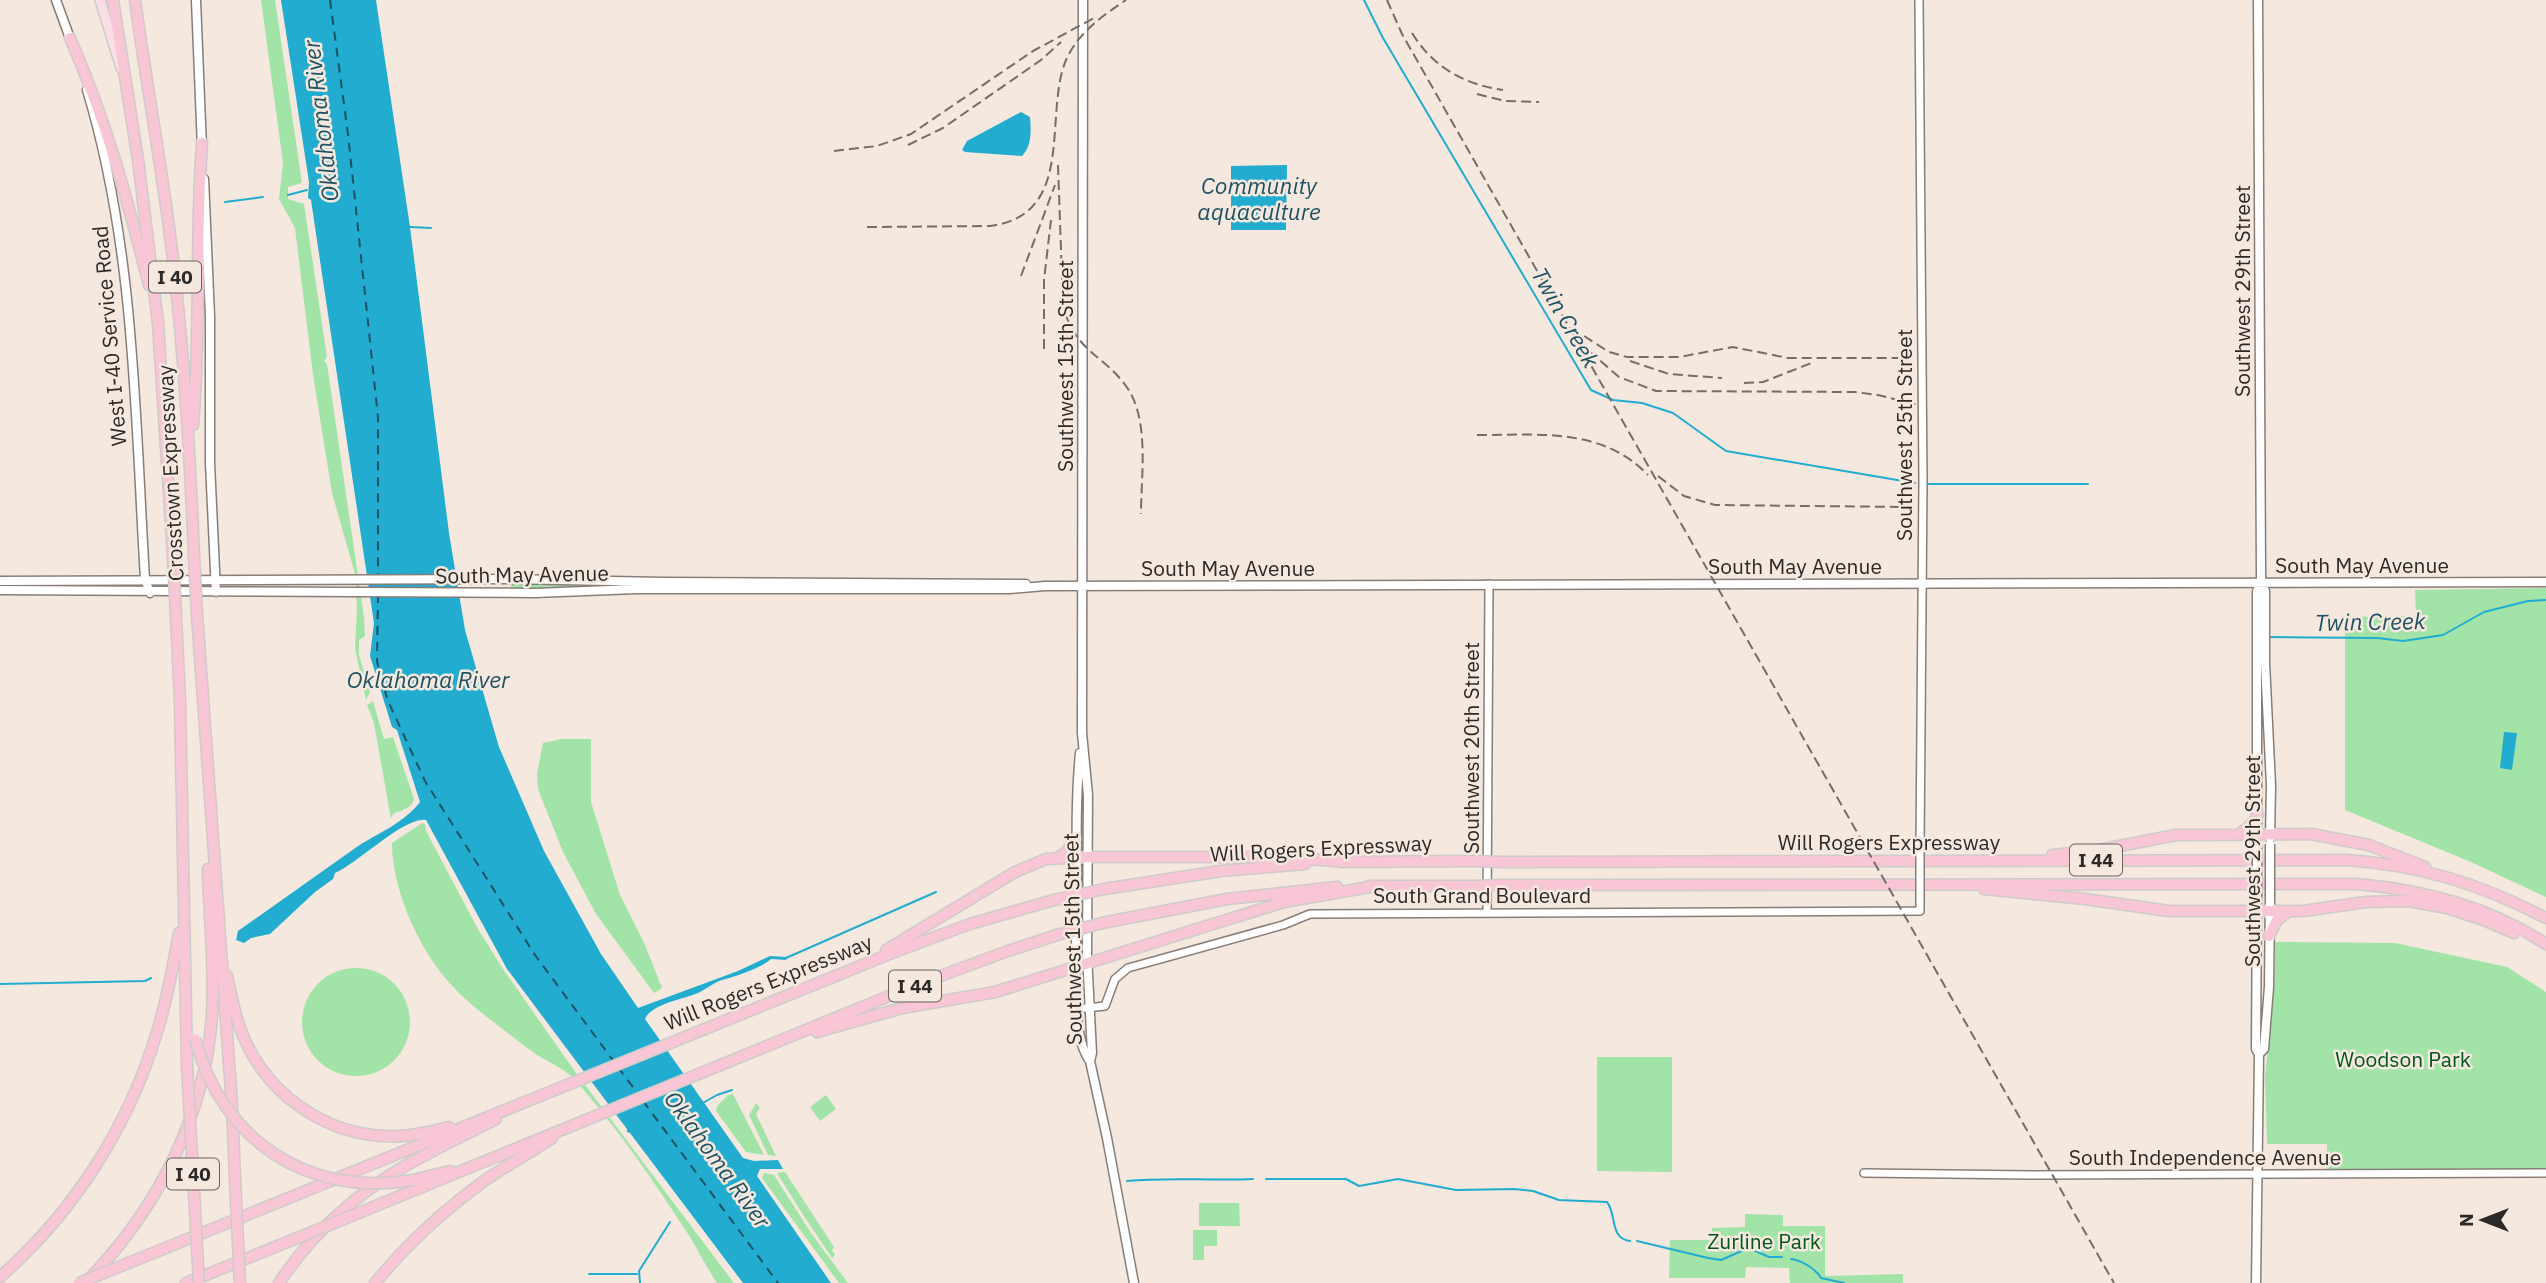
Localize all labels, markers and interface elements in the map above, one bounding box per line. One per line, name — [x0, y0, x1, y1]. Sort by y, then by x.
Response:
water label: Oklahoma River — [295, 38, 345, 204]
water label: Community aquaculture — [1197, 170, 1321, 226]
street label: Southwest 29th Street — [2228, 185, 2256, 397]
street label: West I-40 Service Road — [85, 225, 133, 447]
street label: Southwest 15th Street — [1051, 260, 1079, 472]
water label: Twin Creek — [1525, 261, 1607, 373]
road number: I 40 — [149, 262, 201, 292]
street label: Southwest 25th Street — [1890, 329, 1918, 541]
street label: Crosstown Expressway — [150, 364, 190, 582]
street label: South May Avenue — [2275, 551, 2449, 579]
street label: South May Avenue — [1708, 552, 1882, 580]
street label: South May Avenue — [1141, 554, 1315, 582]
street label: South May Avenue — [435, 558, 609, 590]
water label: Twin Creek — [2314, 605, 2427, 637]
street label: Southwest 20th Street — [1457, 642, 1485, 854]
water label: Oklahoma River — [347, 664, 510, 694]
street label: Southwest 29th Street — [2238, 755, 2266, 967]
street label: Will Rogers Expressway — [1209, 828, 1433, 868]
street label: Will Rogers Expressway — [1778, 828, 2001, 856]
street label: Southwest 15th Street — [1056, 833, 1088, 1045]
road number: I 44 — [2070, 845, 2122, 876]
street label: South Grand Boulevard — [1373, 881, 1591, 909]
street label: Will Rogers Expressway — [660, 927, 877, 1037]
road number: I 44 — [889, 970, 941, 1002]
park label: Woodson Park — [2335, 1045, 2471, 1073]
water label: Oklahoma River — [658, 1084, 778, 1234]
street label: South Independence Avenue — [2069, 1143, 2341, 1171]
road number: I 40 — [167, 1158, 219, 1190]
north arrow — [2448, 1185, 2518, 1255]
text: N — [2454, 1213, 2478, 1227]
park label: Zurline Park — [1707, 1227, 1821, 1255]

